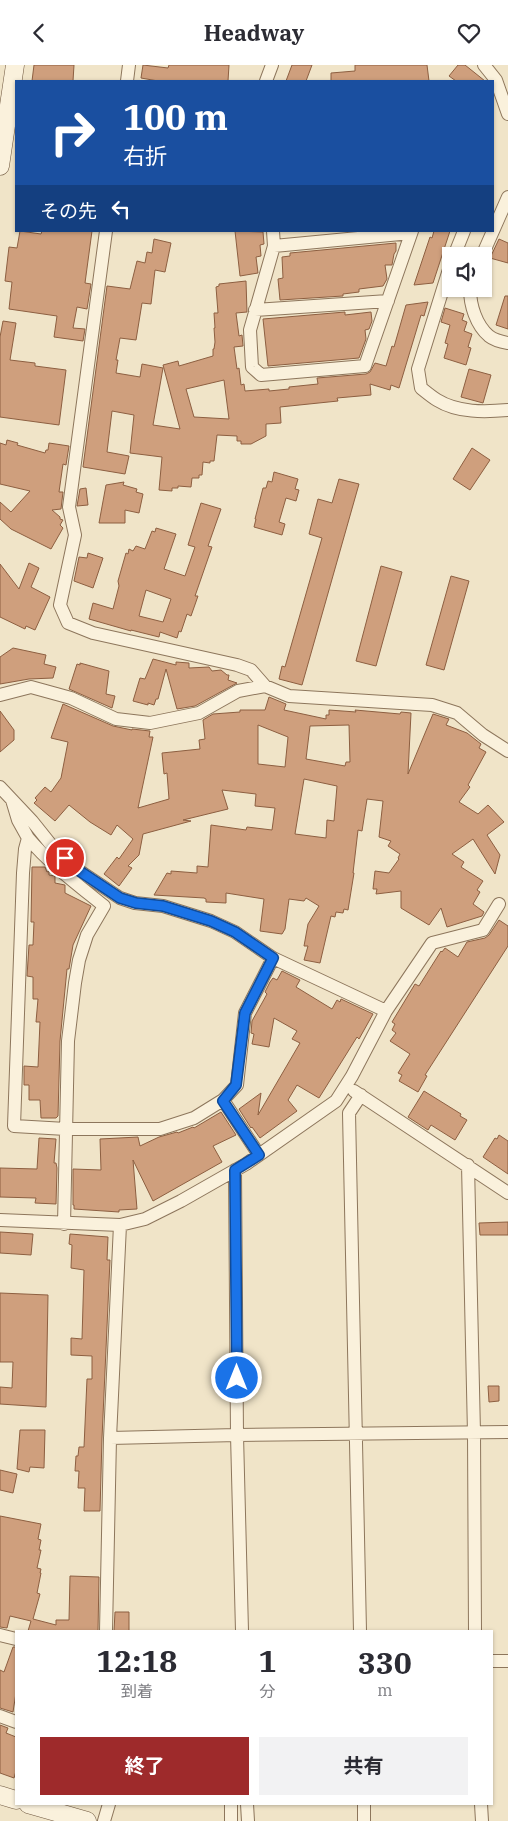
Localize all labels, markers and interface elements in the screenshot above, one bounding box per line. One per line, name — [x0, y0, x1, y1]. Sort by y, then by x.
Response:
text: Headway — [204, 18, 304, 47]
icon: back — [25, 19, 53, 47]
icon: heart — [455, 19, 483, 47]
text: 100 m — [123, 94, 228, 140]
icon: right — [40, 100, 105, 165]
text: 右折 — [123, 141, 167, 170]
icon: left — [107, 195, 135, 223]
text: その先 — [40, 199, 97, 223]
map controls — [442, 247, 492, 297]
button: sound — [442, 247, 492, 297]
pin — [44, 837, 86, 879]
icon: arrive — [51, 844, 79, 872]
position arrow — [210, 1351, 262, 1403]
text: 12:18 — [96, 1641, 177, 1680]
text: 1 — [259, 1641, 277, 1680]
text: 330 — [358, 1643, 412, 1682]
text: m — [377, 1680, 392, 1700]
text: 到着 — [121, 1681, 153, 1701]
text: 分 — [260, 1681, 276, 1701]
button: 終了 — [40, 1737, 249, 1795]
button: 共有 — [259, 1737, 468, 1795]

